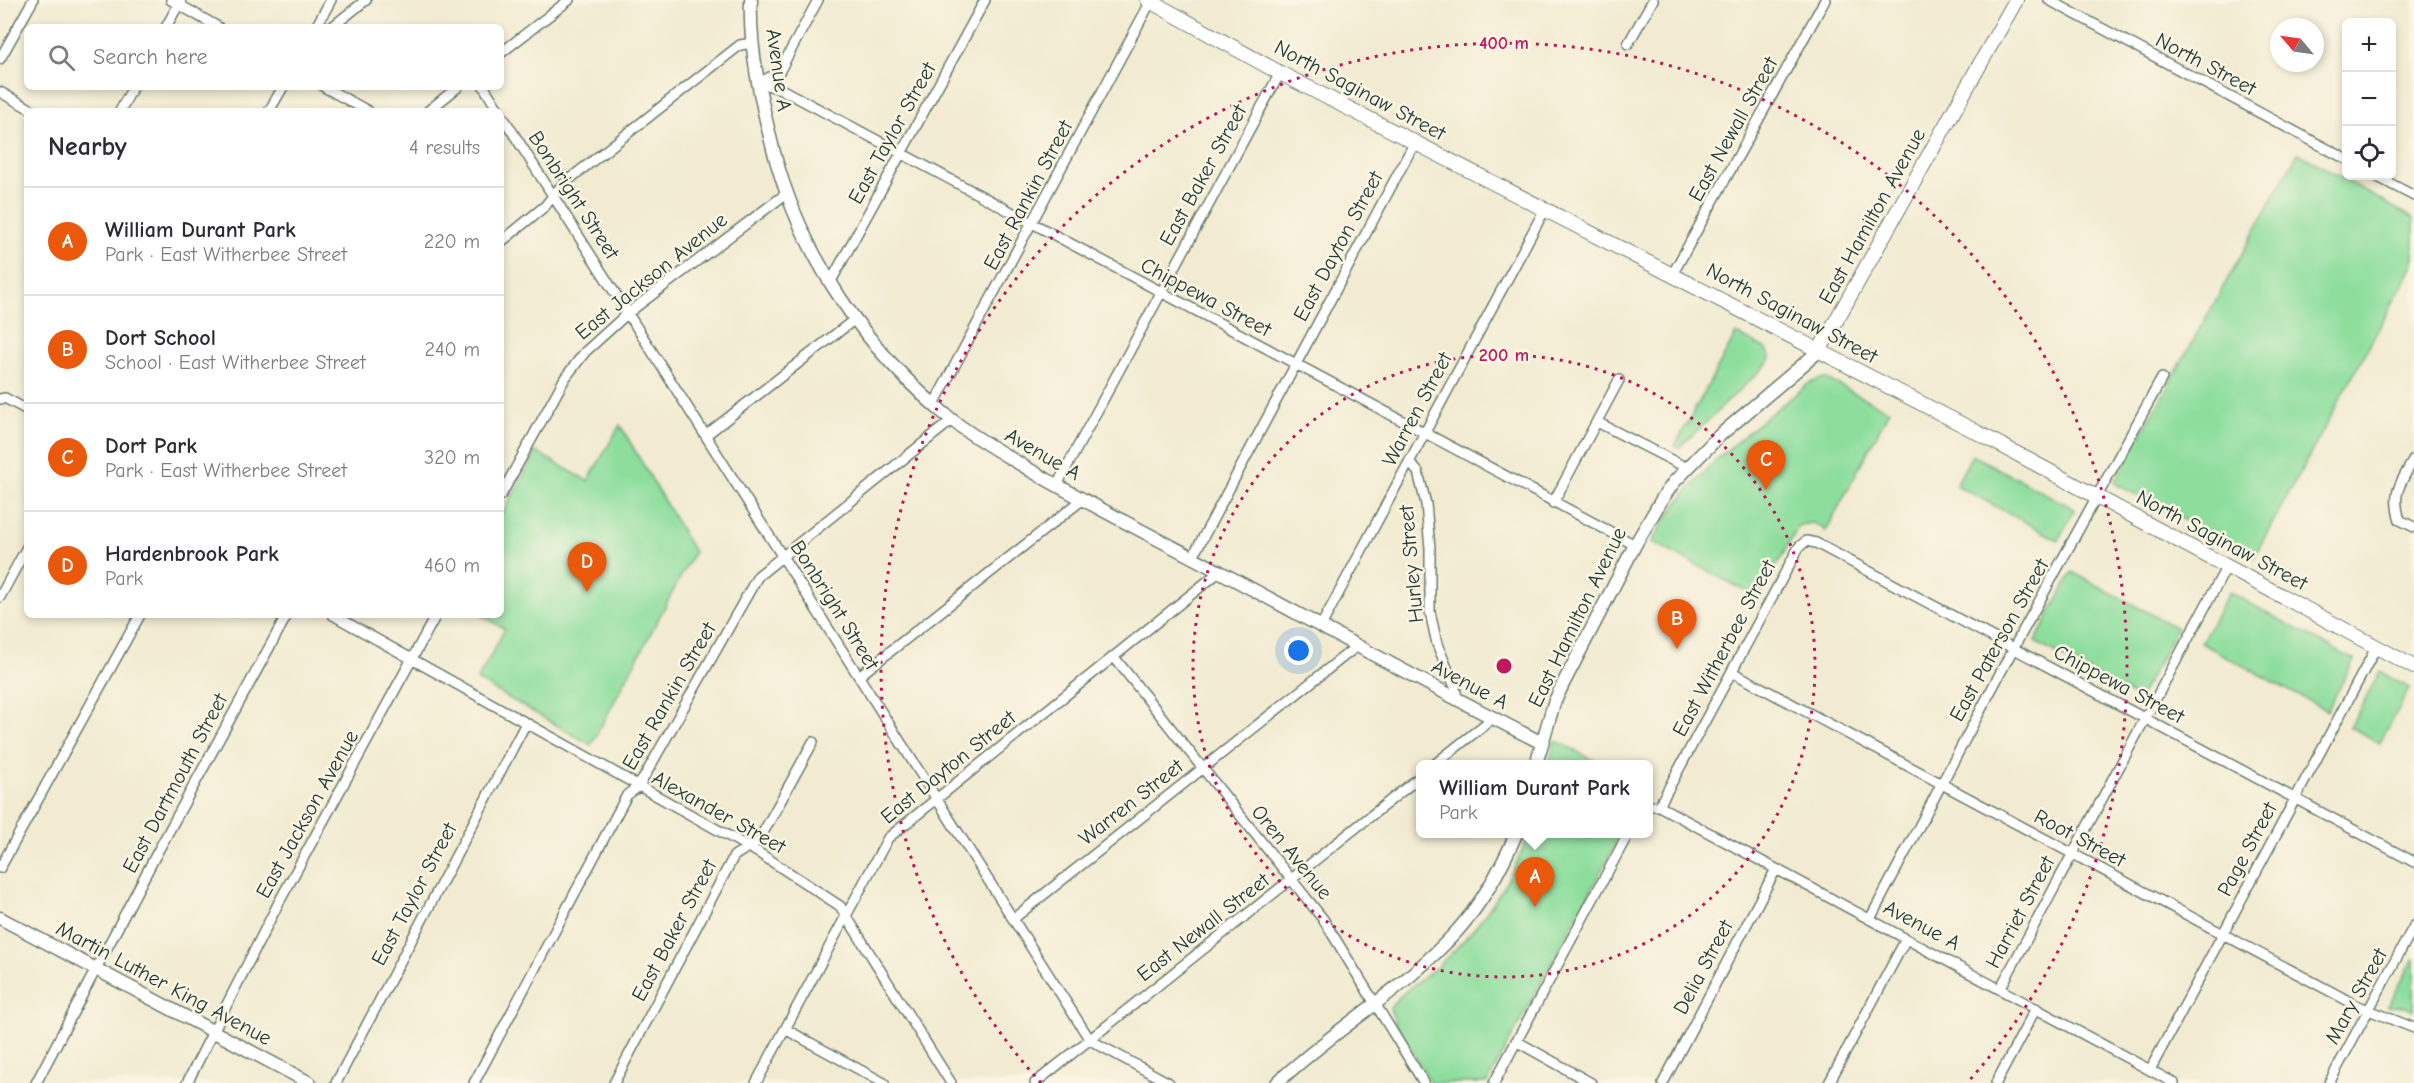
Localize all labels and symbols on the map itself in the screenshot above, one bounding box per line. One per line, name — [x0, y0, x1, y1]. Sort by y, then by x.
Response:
north arrow — [2270, 18, 2324, 72]
street label: Avenue A — [761, 27, 797, 113]
street label: North Street — [2152, 28, 2261, 101]
text: 400 m — [1479, 33, 1529, 54]
street label: North Saginaw Street — [1270, 35, 1451, 146]
street label: East Newall Street — [1683, 52, 1783, 205]
street label: East Taylor Street — [843, 57, 941, 208]
street label: East Baker Street — [1154, 100, 1252, 250]
street label: East Rankin Street — [978, 115, 1078, 274]
street label: East Hamilton Avenue — [1814, 124, 1930, 308]
street label: Bonbright Street — [524, 126, 625, 264]
street label: East Dayton Street — [1288, 166, 1388, 325]
street label: East Jackson Avenue — [570, 207, 732, 345]
street label: Chippewa Street — [1137, 253, 1276, 342]
street label: North Saginaw Street — [1702, 258, 1883, 369]
text: 200 m — [1479, 345, 1529, 366]
street label: Warren Street — [1377, 347, 1458, 470]
street label: Avenue A — [1001, 423, 1085, 485]
pin: C — [1746, 440, 1786, 490]
street label: North Saginaw Street — [2132, 485, 2313, 596]
street label: Hurley Street — [1394, 503, 1428, 624]
street label: East Hamilton Avenue — [1523, 523, 1631, 711]
street label: Bonbright Street — [786, 536, 885, 675]
pin: D — [568, 542, 606, 592]
street label: East Paterson Street — [1944, 554, 2054, 726]
street label: East Witherbee Street — [1667, 555, 1781, 740]
pin: B — [1658, 600, 1696, 649]
street label: East Rankin Street — [617, 617, 721, 774]
your location — [1284, 636, 1313, 665]
street label: Chippewa Street — [2050, 640, 2189, 729]
street label: Avenue A — [1428, 654, 1512, 714]
centre of rings — [1494, 656, 1514, 676]
street label: East Dartmouth Street — [118, 688, 233, 877]
street label: East Dayton Street — [876, 705, 1021, 829]
street label: East Jackson Avenue — [251, 726, 363, 902]
street label: Warren Street — [1074, 753, 1189, 850]
street label: Alexander Street — [648, 765, 791, 859]
street label: Page Street — [2212, 797, 2282, 900]
street label: Oren Avenue — [1247, 800, 1337, 904]
street label: Root Street — [2030, 804, 2131, 873]
street label: East Taylor Street — [366, 818, 462, 969]
street label: Harriet Street — [1980, 851, 2060, 972]
street label: East Baker Street — [626, 854, 722, 1005]
pin: A — [1516, 858, 1555, 907]
street label: East Newall Street — [1132, 867, 1275, 986]
street label: Avenue A — [1880, 895, 1964, 955]
street label: Delia Street — [1668, 915, 1738, 1018]
street label: Martin Luther King Avenue — [52, 916, 276, 1050]
street label: Mary Street — [2320, 943, 2393, 1048]

